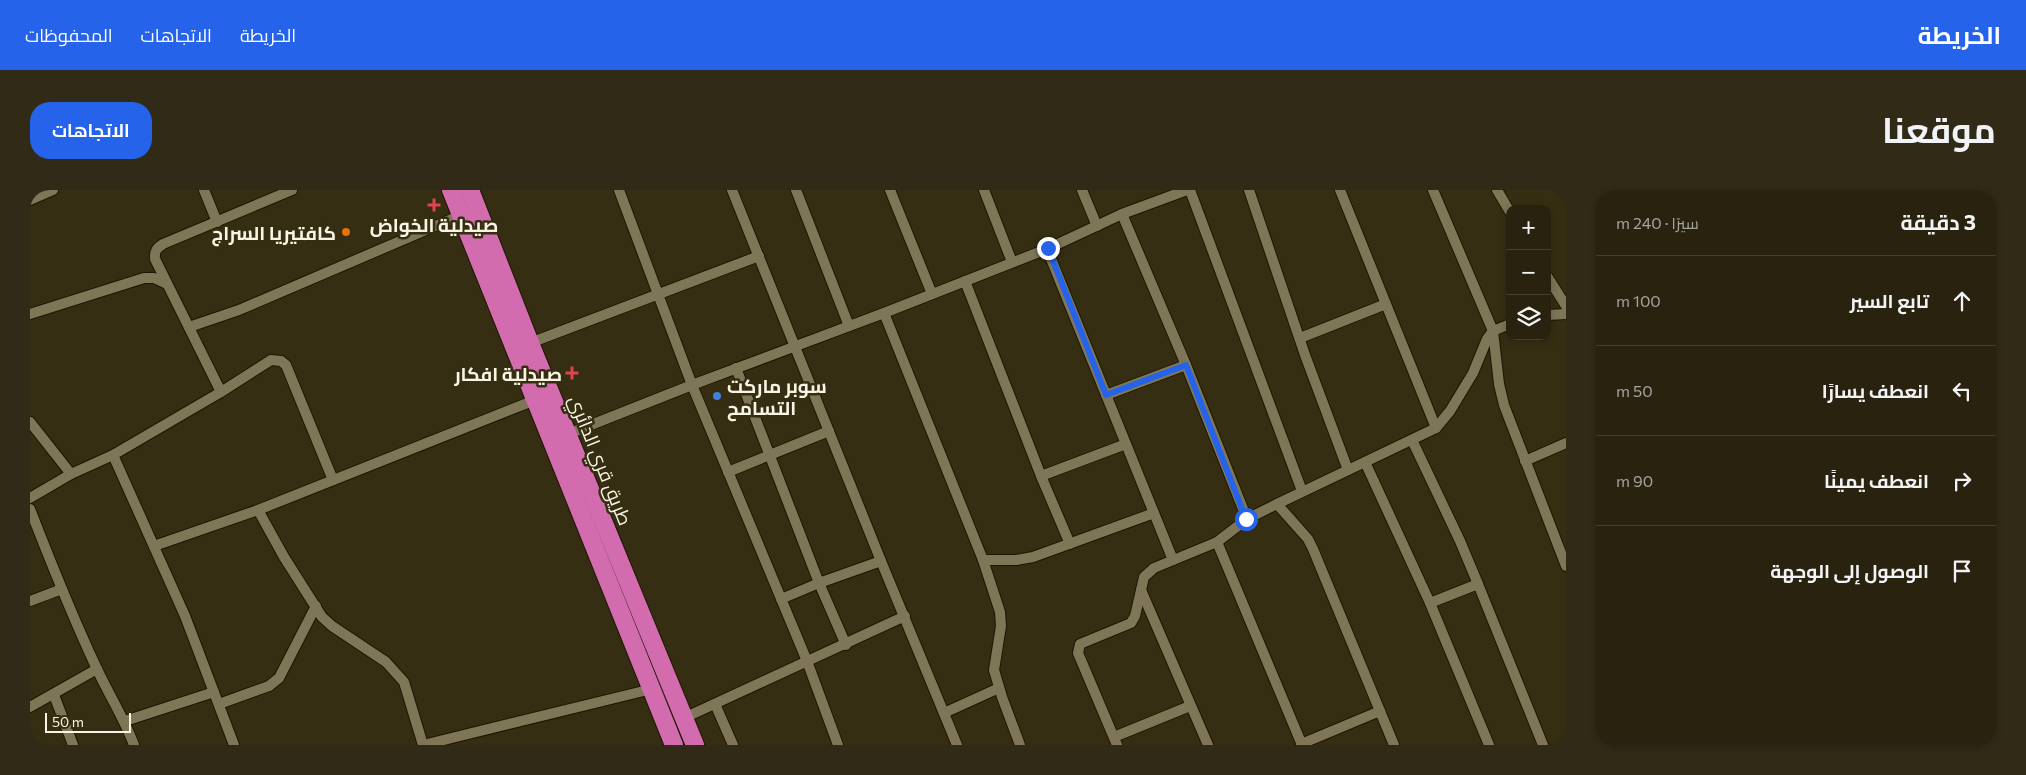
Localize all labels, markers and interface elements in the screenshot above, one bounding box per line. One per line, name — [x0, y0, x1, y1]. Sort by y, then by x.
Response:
text: الخريطة — [1918, 20, 2001, 49]
text: المحفوظات — [25, 24, 113, 46]
text: الاتجاهات — [141, 24, 212, 46]
text: الخريطة — [240, 24, 296, 46]
button: الاتجاهات — [30, 102, 152, 159]
text: موقعنا — [1882, 107, 1996, 150]
marker: صيدلية الخواض — [428, 199, 440, 211]
map controls — [1506, 205, 1551, 340]
button: + — [1506, 205, 1551, 250]
text: 3 دقيقة — [1900, 209, 1976, 234]
place label: صيدلية الخواض — [370, 213, 498, 237]
text: سيرًا · 240 m — [1616, 213, 1699, 232]
place label: كافتيريا السراج — [212, 221, 336, 247]
marker: كافتيريا السراج — [340, 226, 352, 238]
route end — [1037, 237, 1060, 260]
button: − — [1506, 250, 1551, 295]
icon: ahead — [1948, 287, 1976, 315]
text: تابع السير — [1850, 289, 1929, 312]
text: 100 m — [1616, 291, 1661, 310]
button: layers — [1506, 295, 1551, 340]
place label: صيدلية افكار — [453, 362, 562, 386]
marker: صيدلية افكار — [566, 367, 578, 379]
place label: سوبر ماركت التسامح — [727, 374, 827, 422]
icon: left — [1948, 377, 1976, 405]
text: انعطف يسارًا — [1822, 379, 1929, 402]
text: 50 m — [1616, 381, 1653, 400]
marker: سوبر ماركت التسامح — [711, 390, 723, 402]
street label: طريق قري الدائري — [561, 392, 638, 530]
icon: right — [1948, 467, 1976, 495]
text: انعطف يمينًا — [1824, 469, 1929, 492]
text: 90 m — [1616, 471, 1653, 490]
route start — [1235, 508, 1258, 531]
icon: arrive — [1948, 557, 1976, 585]
text: الوصول إلى الوجهة — [1770, 559, 1929, 582]
scale bar — [45, 710, 131, 733]
text: 50 m — [52, 713, 84, 730]

